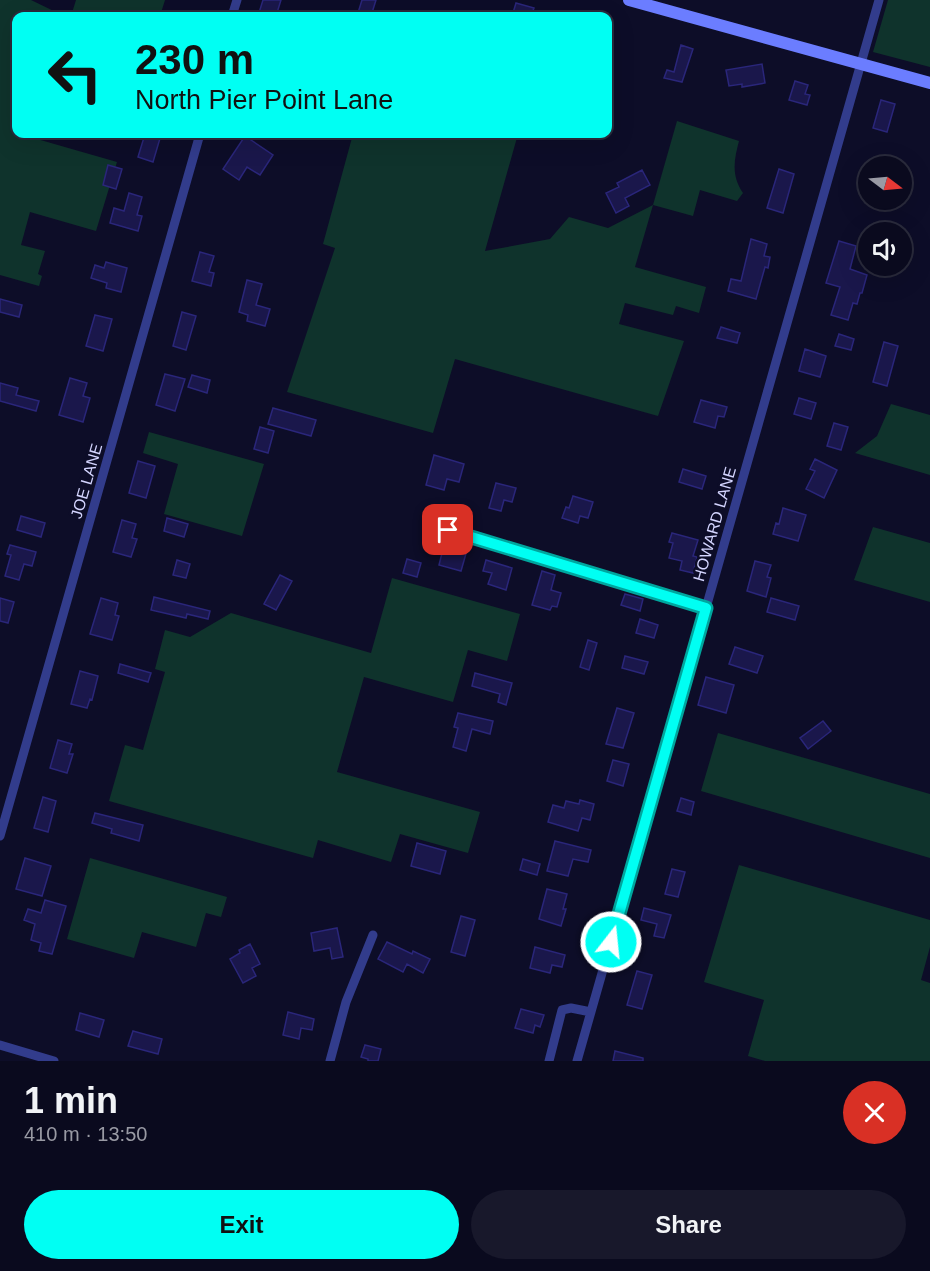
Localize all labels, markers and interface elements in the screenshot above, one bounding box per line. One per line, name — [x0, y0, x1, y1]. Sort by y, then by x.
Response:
icon: left — [36, 36, 114, 114]
text: 230 m — [135, 36, 254, 83]
text: North Pier Point Lane — [135, 85, 393, 115]
north arrow — [858, 156, 912, 210]
map controls — [858, 156, 912, 276]
button: sound — [858, 222, 912, 276]
street label: JOE LANE — [68, 442, 105, 521]
street label: HOWARD LANE — [690, 465, 739, 583]
pin — [422, 504, 473, 555]
icon: arrive — [431, 513, 464, 546]
position arrow — [579, 910, 643, 974]
text: 1 min — [24, 1080, 118, 1121]
button: close — [843, 1081, 906, 1144]
text: 410 m · 13:50 — [24, 1123, 147, 1145]
button: Exit — [24, 1190, 459, 1259]
button: Share — [471, 1190, 906, 1259]

